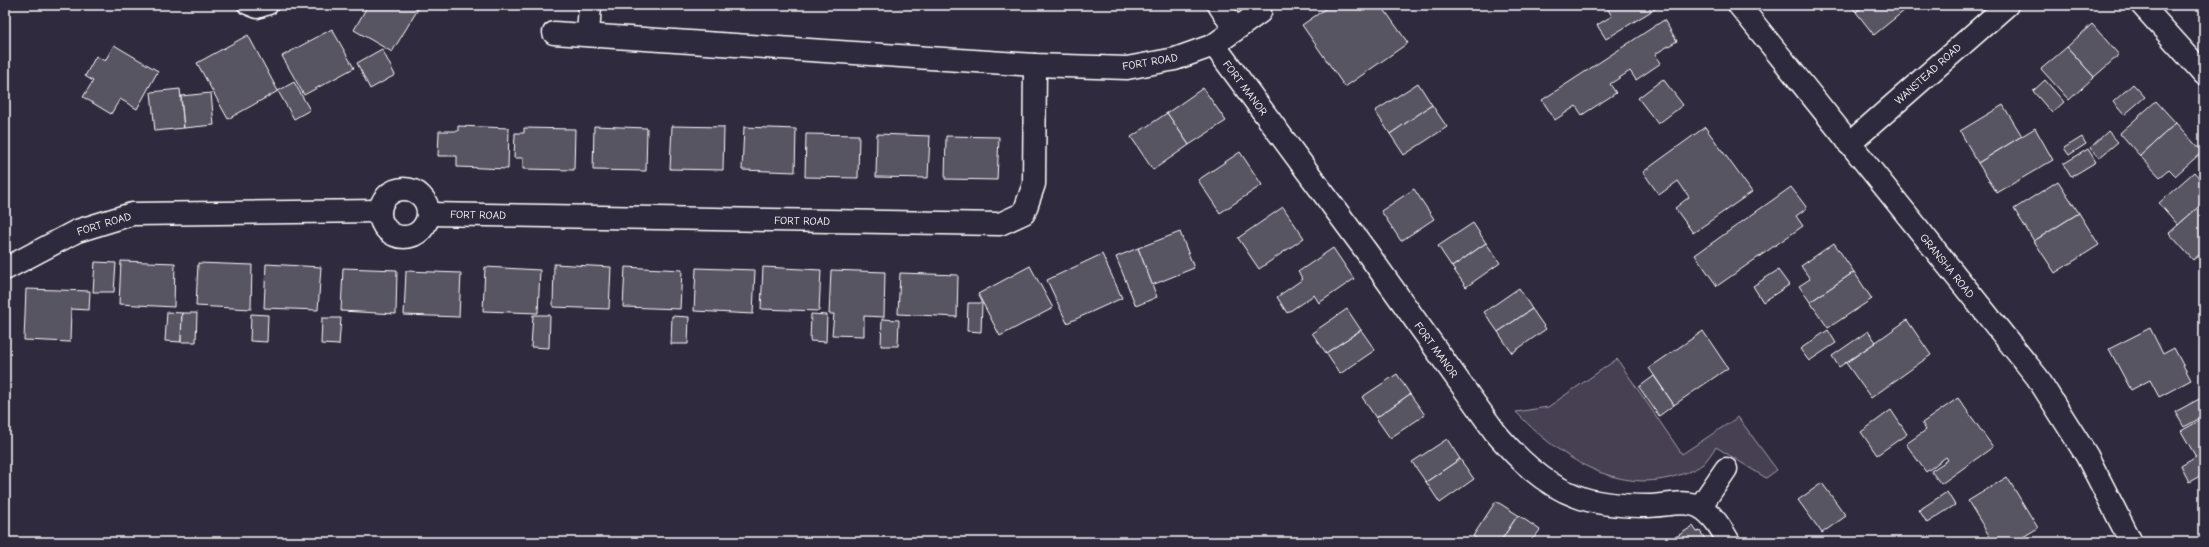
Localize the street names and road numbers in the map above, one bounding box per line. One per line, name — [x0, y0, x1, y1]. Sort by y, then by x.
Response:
street label: WANSTEAD ROAD — [1892, 41, 1964, 107]
street label: FORT ROAD — [1121, 51, 1179, 73]
street label: FORT MANOR — [1220, 58, 1270, 118]
street label: FORT ROAD — [450, 208, 506, 222]
street label: FORT ROAD — [75, 210, 133, 238]
street label: FORT ROAD — [774, 214, 830, 228]
street label: GRANSHA ROAD — [1917, 231, 1977, 301]
street label: FORT MANOR — [1411, 320, 1461, 381]

